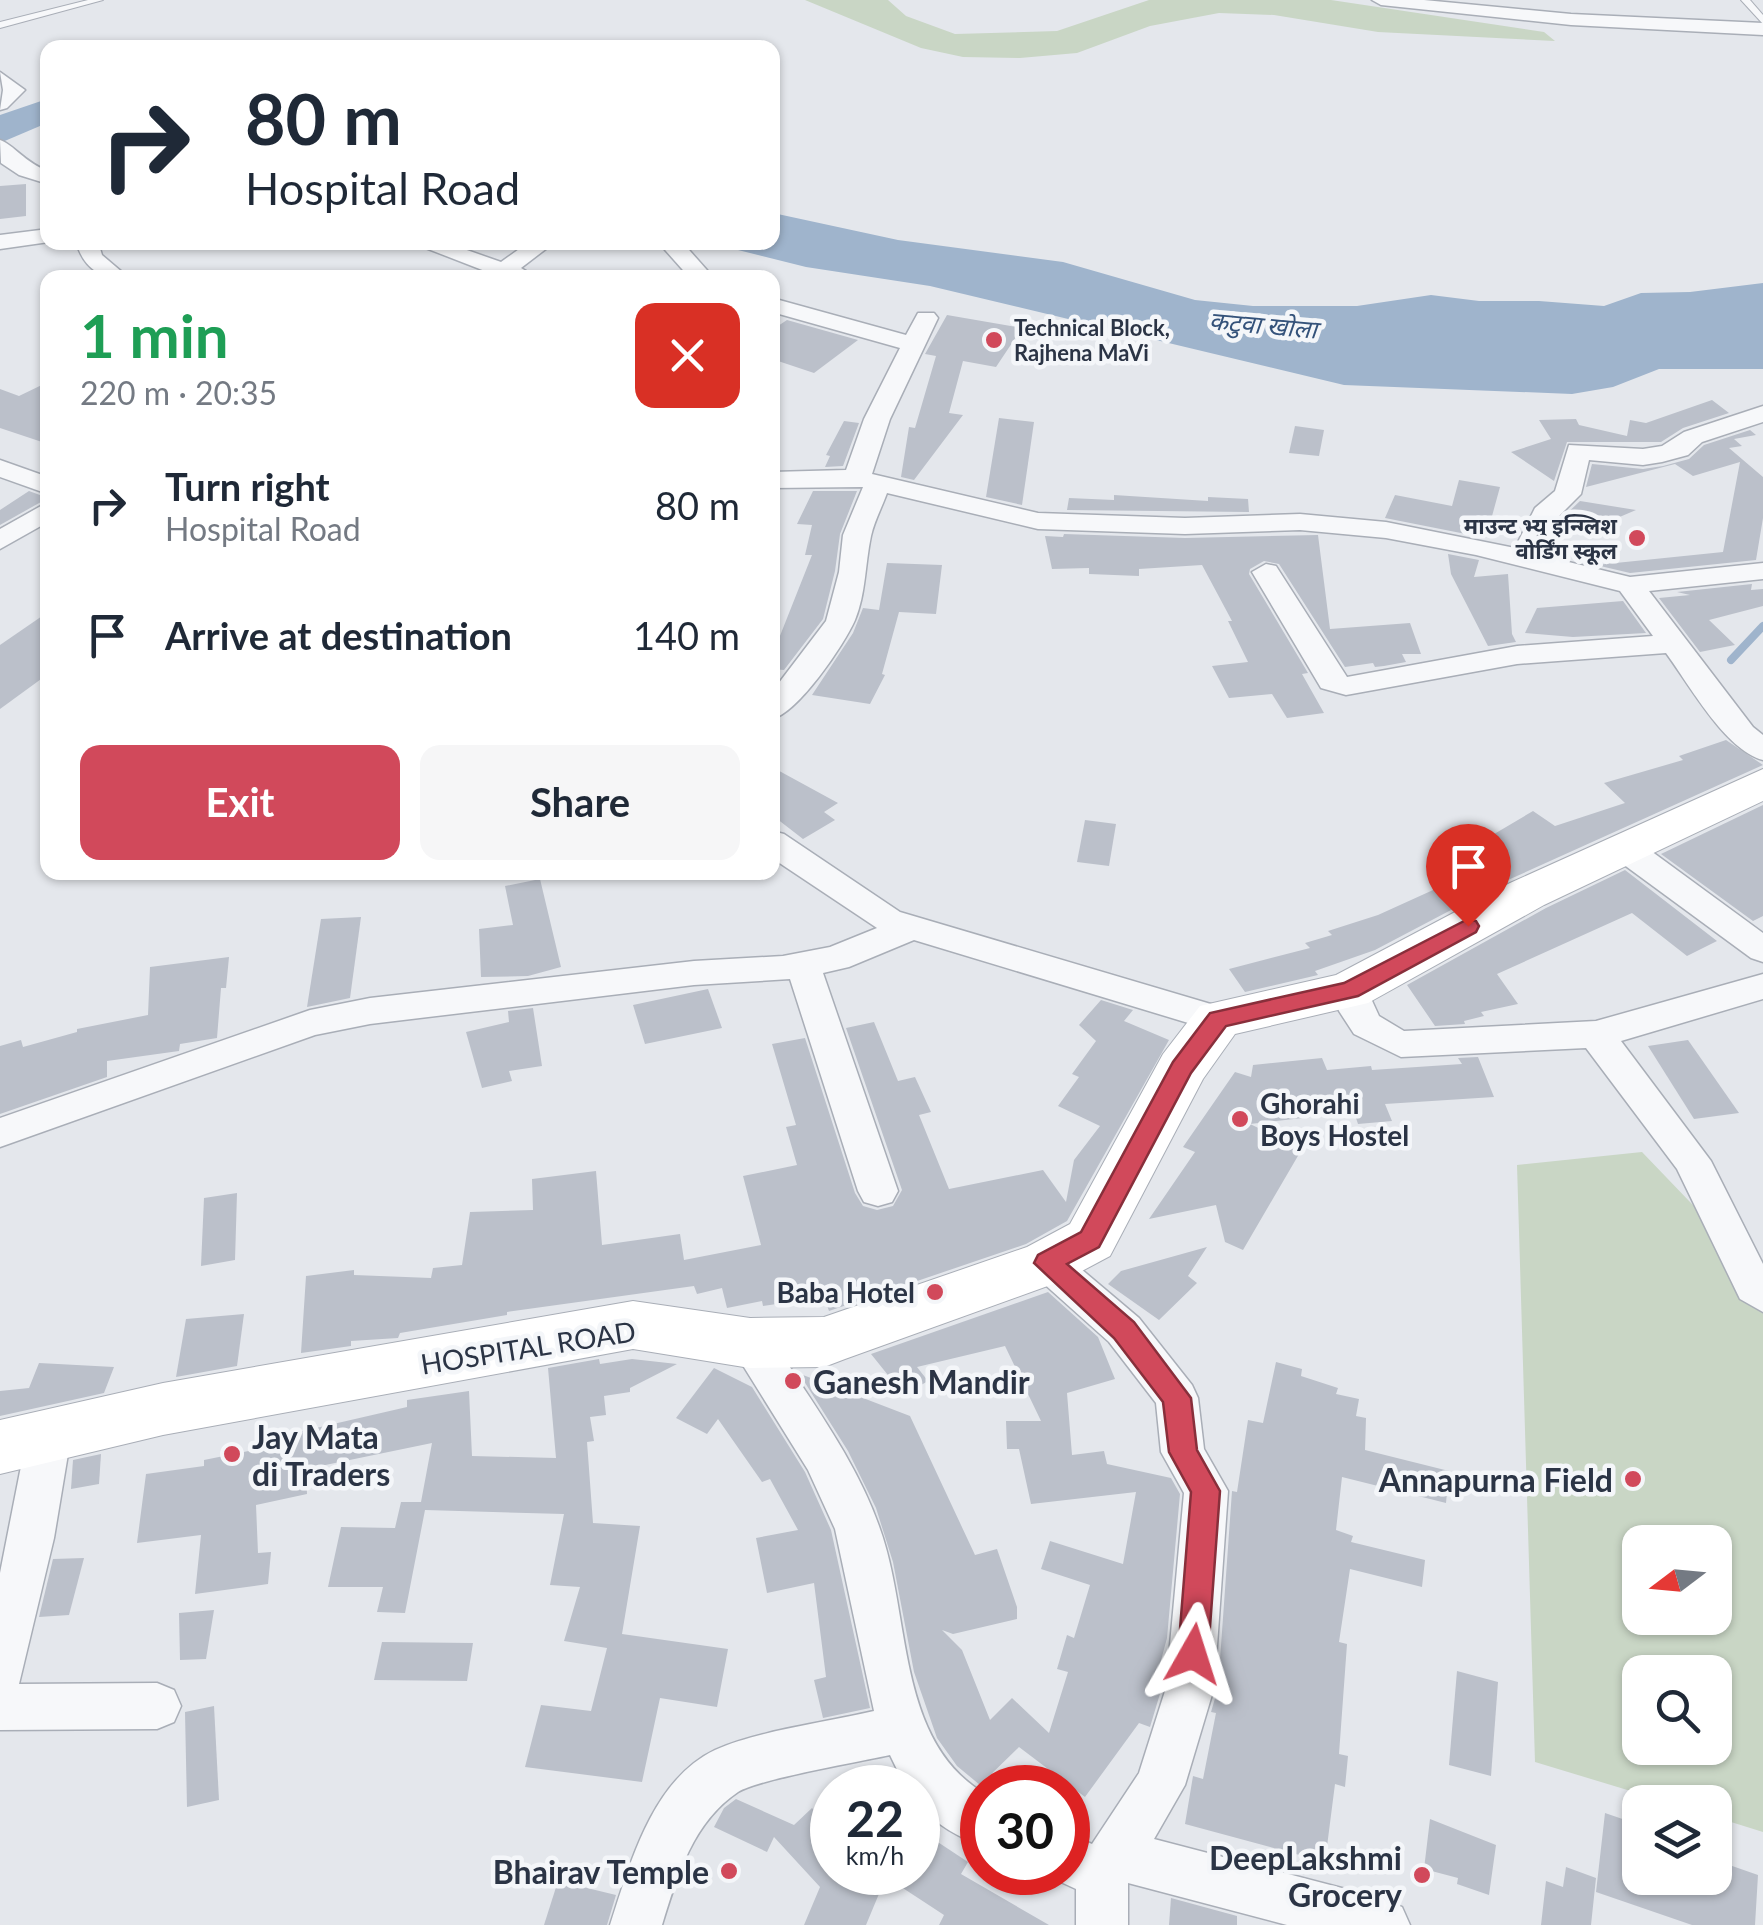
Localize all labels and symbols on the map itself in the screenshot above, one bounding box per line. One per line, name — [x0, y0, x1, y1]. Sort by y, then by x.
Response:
water label: कटुवा खोला — [1208, 304, 1323, 346]
place label: Technical Block, Rajhena MaVi — [1014, 314, 1170, 366]
marker: Technical Block, Rajhena MaVi — [983, 329, 1005, 351]
place label: माउन्ट भ्यु इन्ग्लिश वोर्डिंग स्कूल — [1464, 512, 1618, 566]
marker: माउन्ट भ्यु इन्ग्लिश वोर्डिंग स्कूल — [1626, 527, 1648, 549]
pin — [1426, 824, 1511, 927]
place label: Ghorahi Boys Hostel — [1260, 1086, 1409, 1152]
marker: Ghorahi Boys Hostel — [1229, 1108, 1251, 1130]
place label: Baba Hotel — [777, 1275, 915, 1309]
marker: Baba Hotel — [924, 1281, 946, 1303]
street label: HOSPITAL ROAD — [418, 1313, 638, 1381]
place label: Ganesh Mandir — [813, 1362, 1030, 1401]
marker: Ganesh Mandir — [782, 1370, 804, 1392]
place label: Jay Mata di Traders — [252, 1417, 390, 1493]
marker: Jay Mata di Traders — [221, 1443, 243, 1465]
place label: Annapurna Field — [1378, 1460, 1613, 1499]
marker: Annapurna Field — [1622, 1468, 1644, 1490]
north arrow — [1622, 1525, 1732, 1635]
position arrow — [1141, 1602, 1245, 1706]
speed limit sign: 30 — [960, 1765, 1090, 1895]
place label: DeepLakshmi Grocery — [1209, 1838, 1402, 1914]
place label: Bhairav Temple — [493, 1852, 709, 1891]
marker: Bhairav Temple — [718, 1860, 740, 1882]
marker: DeepLakshmi Grocery — [1411, 1864, 1433, 1886]

